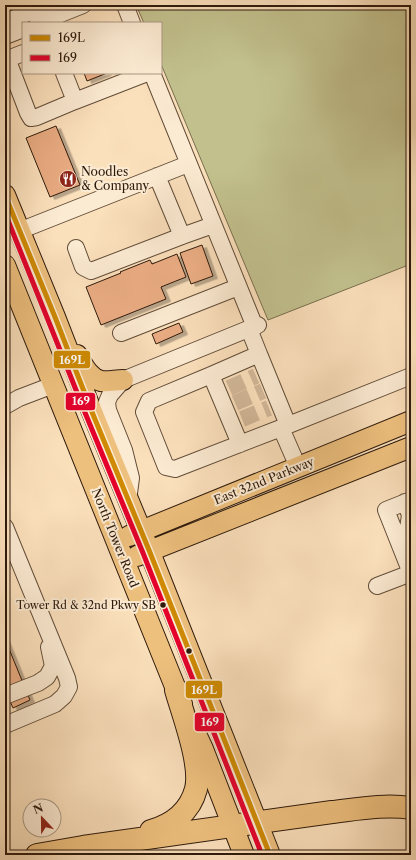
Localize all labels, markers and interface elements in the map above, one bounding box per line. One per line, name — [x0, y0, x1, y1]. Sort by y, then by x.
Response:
legend — [22, 22, 162, 74]
text: 169L — [58, 30, 85, 45]
text: 169 — [58, 50, 77, 65]
place label: Noodles & Company — [81, 164, 150, 193]
restaurant icon: Noodles & Company — [58, 169, 78, 189]
line badge: 169L — [53, 350, 91, 369]
text: 169L — [59, 353, 85, 367]
line badge: 169 — [65, 392, 96, 411]
text: 169 — [72, 394, 90, 408]
street label: East 32nd Parkway — [211, 453, 316, 507]
street label: North Tower Road — [89, 486, 142, 590]
place label: Tower Rd & 32nd Pkwy SB — [16, 598, 156, 612]
marker: Tower Rd & 32nd Pkwy SB — [158, 600, 168, 610]
unlabelled marker — [184, 646, 194, 656]
line badge: 169L — [185, 680, 223, 699]
text: 169L — [191, 683, 217, 697]
line badge: 169 — [194, 712, 225, 732]
text: 169 — [201, 715, 219, 729]
north arrow — [22, 798, 62, 838]
text: N — [31, 800, 46, 817]

